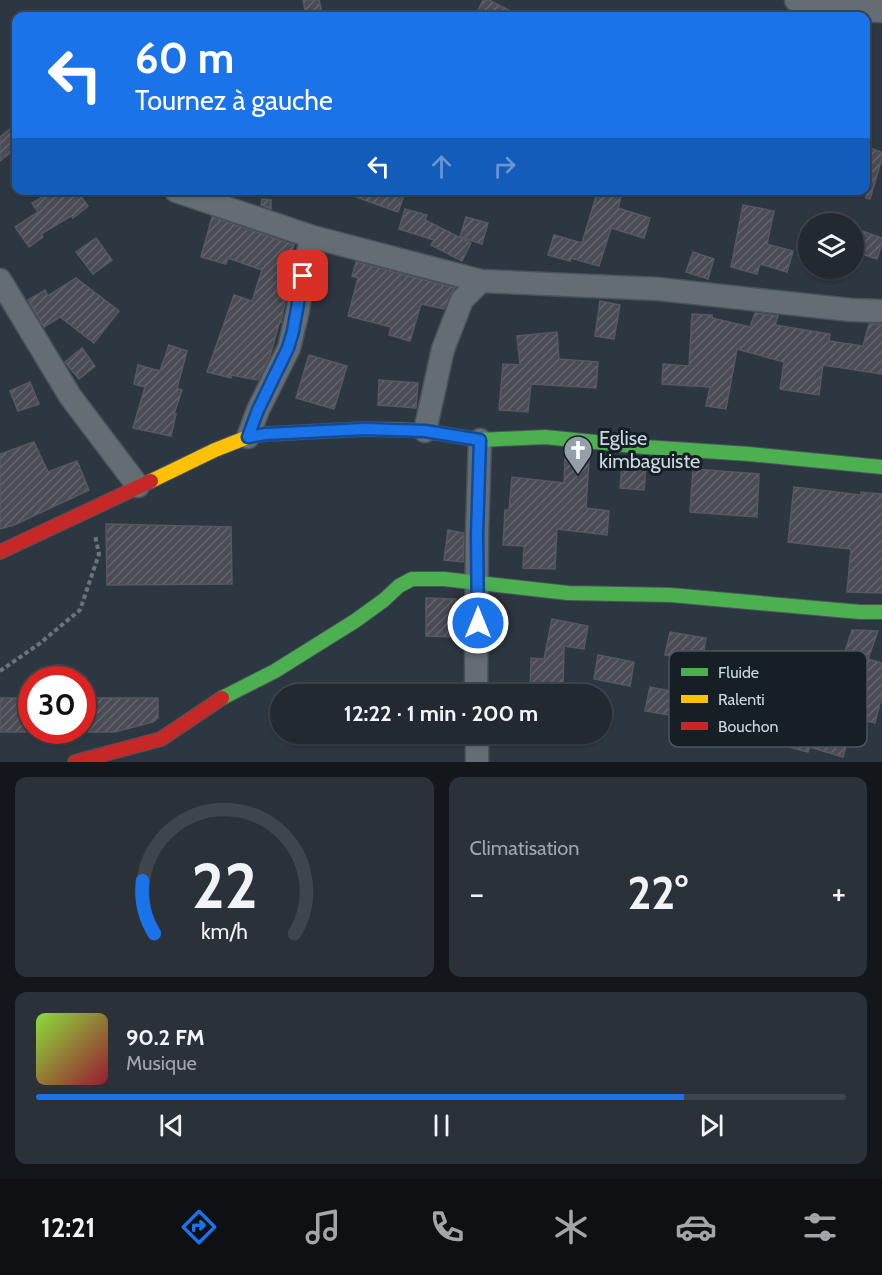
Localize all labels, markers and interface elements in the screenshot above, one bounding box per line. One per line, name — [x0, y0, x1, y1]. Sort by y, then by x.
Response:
text: 60 m — [135, 32, 234, 84]
icon: left — [36, 36, 114, 114]
text: Tournez à gauche — [135, 84, 333, 117]
icon: left — [362, 150, 395, 183]
icon: ahead — [425, 150, 458, 183]
icon: right — [488, 150, 521, 183]
map controls — [798, 213, 864, 279]
button: layers — [798, 213, 864, 279]
pin — [277, 250, 328, 301]
icon: arrive — [286, 259, 319, 292]
place label: Eglise kimbaguiste — [599, 426, 700, 473]
church icon: Eglise kimbaguiste — [562, 434, 594, 476]
position arrow — [446, 591, 510, 655]
legend — [669, 651, 867, 747]
text: Fluide — [718, 663, 759, 682]
speed limit sign: 30 — [18, 666, 96, 744]
text: Ralenti — [718, 690, 765, 709]
text: 12:22 · 1 min · 200 m — [344, 700, 538, 727]
text: Bouchon — [718, 717, 778, 736]
text: Climatisation — [470, 836, 580, 860]
text: 22 — [191, 848, 257, 924]
text: 22° — [627, 866, 688, 920]
text: − — [470, 873, 484, 913]
text: + — [831, 873, 846, 913]
text: km/h — [201, 918, 248, 944]
text: 90.2 FM — [126, 1024, 205, 1051]
text: Musique — [126, 1051, 197, 1075]
icon: previous — [155, 1109, 188, 1142]
icon: pause — [425, 1109, 458, 1142]
icon: next — [695, 1109, 728, 1142]
icon: directions — [178, 1206, 220, 1248]
icon: music — [302, 1206, 344, 1248]
icon: phone — [426, 1206, 468, 1248]
icon: climate — [550, 1206, 592, 1248]
icon: car — [675, 1206, 717, 1248]
icon: filters — [799, 1206, 841, 1248]
text: 12:21 — [41, 1211, 96, 1244]

